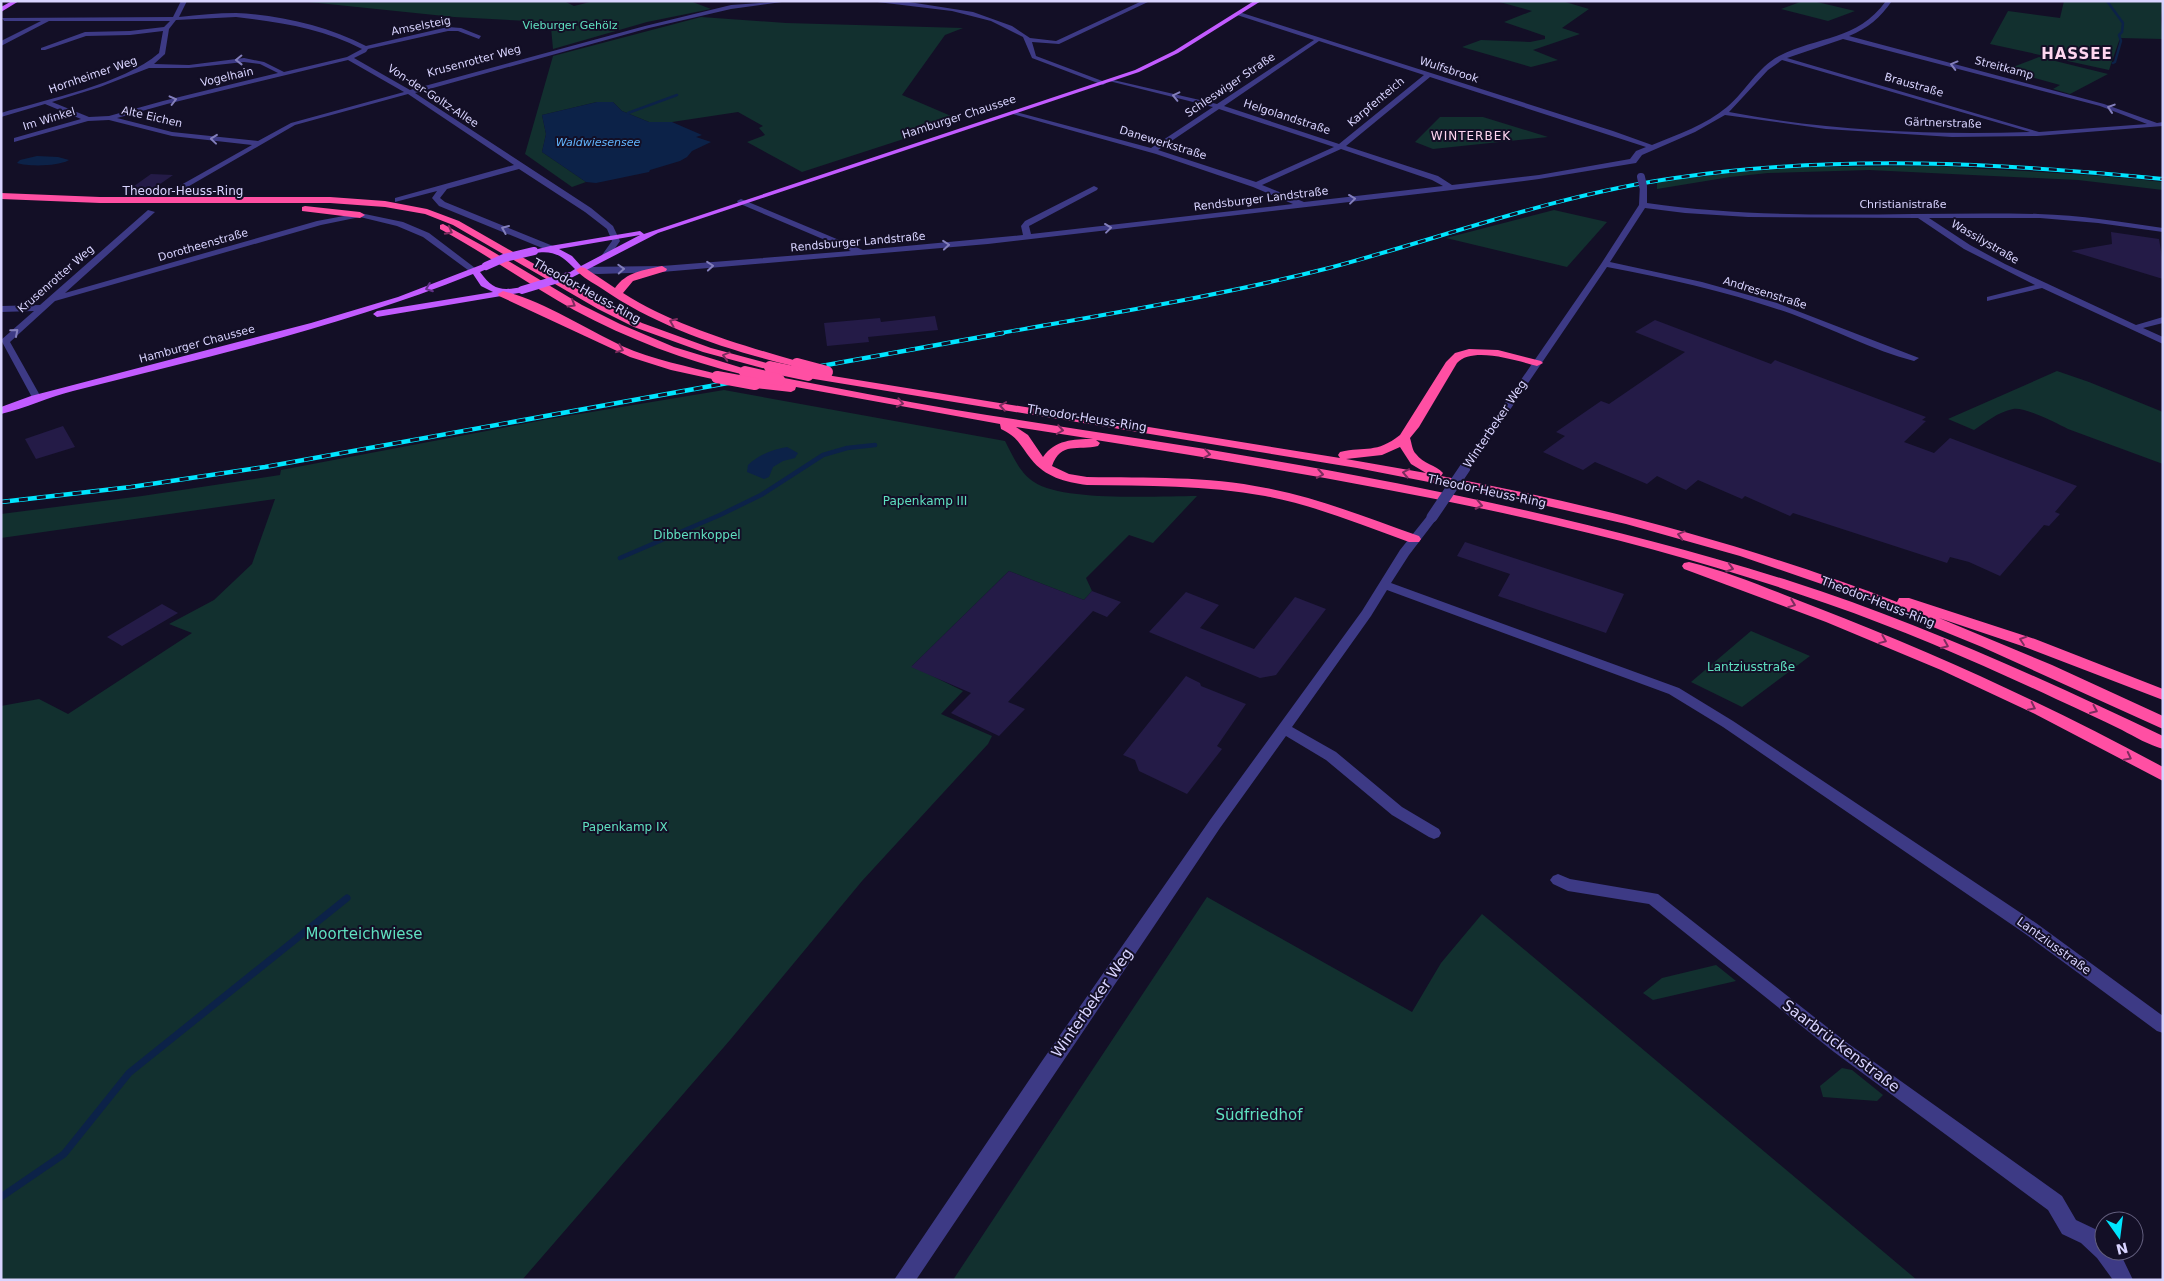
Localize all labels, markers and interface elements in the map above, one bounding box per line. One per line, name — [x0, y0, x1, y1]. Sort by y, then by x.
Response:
street label: Amselsteig — [390, 14, 452, 38]
park label: Vieburger Gehölz — [523, 19, 618, 32]
street label: Krusenrotter Weg — [426, 42, 522, 80]
district label: HASSEE — [2041, 45, 2113, 63]
street label: Schleswiger Straße — [1183, 50, 1278, 120]
street label: Hornheimer Weg — [47, 54, 139, 96]
street label: Wulfsbrook — [1418, 54, 1481, 86]
street label: Streitkamp — [1973, 54, 2035, 82]
one-way arrow — [235, 55, 242, 65]
one-way arrow — [1950, 61, 1958, 71]
street label: Von-der-Goltz-Allee — [385, 62, 481, 130]
street label: Vogelhain — [199, 65, 255, 89]
street label: Braustraße — [1883, 70, 1945, 100]
street label: Karpfenteich — [1345, 74, 1407, 129]
one-way arrow — [1172, 91, 1181, 102]
street label: Hamburger Chaussee — [900, 92, 1018, 142]
one-way arrow — [168, 95, 177, 106]
street label: Helgolandstraße — [1242, 97, 1332, 137]
one-way arrow — [2107, 103, 2115, 113]
street label: Alte Eichen — [120, 104, 184, 130]
street label: Im Winkel — [21, 105, 77, 133]
street label: Gärtnerstraße — [1904, 115, 1982, 131]
street label: Danewerkstraße — [1118, 124, 1208, 163]
district label: WINTERBEK — [1431, 129, 1511, 143]
one-way arrow — [210, 133, 218, 144]
water label: Waldwiesensee — [556, 136, 641, 149]
street label: Theodor-Heuss-Ring — [122, 184, 243, 198]
street label: Rendsburger Landstraße — [1193, 184, 1329, 214]
one-way arrow — [1348, 194, 1356, 205]
street label: Christianistraße — [1859, 198, 1947, 211]
street label: Wassilystraße — [1949, 217, 2021, 267]
one-way arrow — [1104, 223, 1112, 234]
one-way arrow — [444, 225, 453, 235]
one-way arrow — [501, 225, 510, 235]
street label: Dorotheenstraße — [157, 226, 250, 264]
street label: Rendsburger Landstraße — [790, 230, 926, 254]
one-way arrow — [943, 240, 951, 251]
street label: Krusenrotter Weg — [15, 242, 97, 316]
street label: Theodor-Heuss-Ring — [530, 255, 643, 326]
one-way arrow — [707, 260, 715, 271]
one-way arrow — [618, 264, 626, 275]
street label: Andresenstraße — [1721, 274, 1809, 312]
one-way arrow — [425, 282, 434, 292]
one-way arrow — [567, 297, 576, 307]
one-way arrow — [669, 318, 678, 329]
street label: Hamburger Chaussee — [138, 322, 256, 366]
one-way arrow — [10, 329, 19, 338]
one-way arrow — [615, 342, 624, 353]
one-way arrow — [722, 351, 730, 361]
street label: Winterbeker Weg — [1460, 377, 1530, 471]
one-way arrow — [896, 397, 904, 407]
one-way arrow — [999, 401, 1007, 412]
street label: Theodor-Heuss-Ring — [1025, 401, 1148, 434]
one-way arrow — [1056, 425, 1065, 435]
one-way arrow — [1204, 448, 1212, 459]
one-way arrow — [1315, 468, 1324, 478]
one-way arrow — [1402, 468, 1410, 479]
street label: Theodor-Heuss-Ring — [1425, 471, 1548, 510]
park label: Papenkamp III — [883, 494, 967, 508]
one-way arrow — [1475, 499, 1484, 509]
park label: Dibbernkoppel — [653, 528, 741, 542]
one-way arrow — [1677, 530, 1685, 540]
one-way arrow — [1725, 563, 1734, 573]
street label: Theodor-Heuss-Ring — [1818, 573, 1937, 630]
one-way arrow — [1787, 597, 1796, 608]
one-way arrow — [1879, 634, 1887, 644]
one-way arrow — [2019, 636, 2028, 646]
one-way arrow — [1940, 639, 1949, 649]
park label: Lantziusstraße — [1707, 660, 1795, 674]
one-way arrow — [2026, 701, 2035, 711]
one-way arrow — [2089, 704, 2098, 715]
one-way arrow — [2123, 751, 2132, 761]
park label: Papenkamp IX — [582, 820, 668, 834]
street label: Lantziusstraße — [2014, 914, 2094, 978]
park label: Moorteichwiese — [305, 925, 423, 943]
street label: Winterbeker Weg — [1048, 945, 1136, 1061]
street label: Saarbrückenstraße — [1779, 996, 1903, 1096]
park label: Südfriedhof — [1216, 1106, 1303, 1124]
north arrow — [2094, 1211, 2144, 1261]
text: N — [2115, 1239, 2130, 1258]

